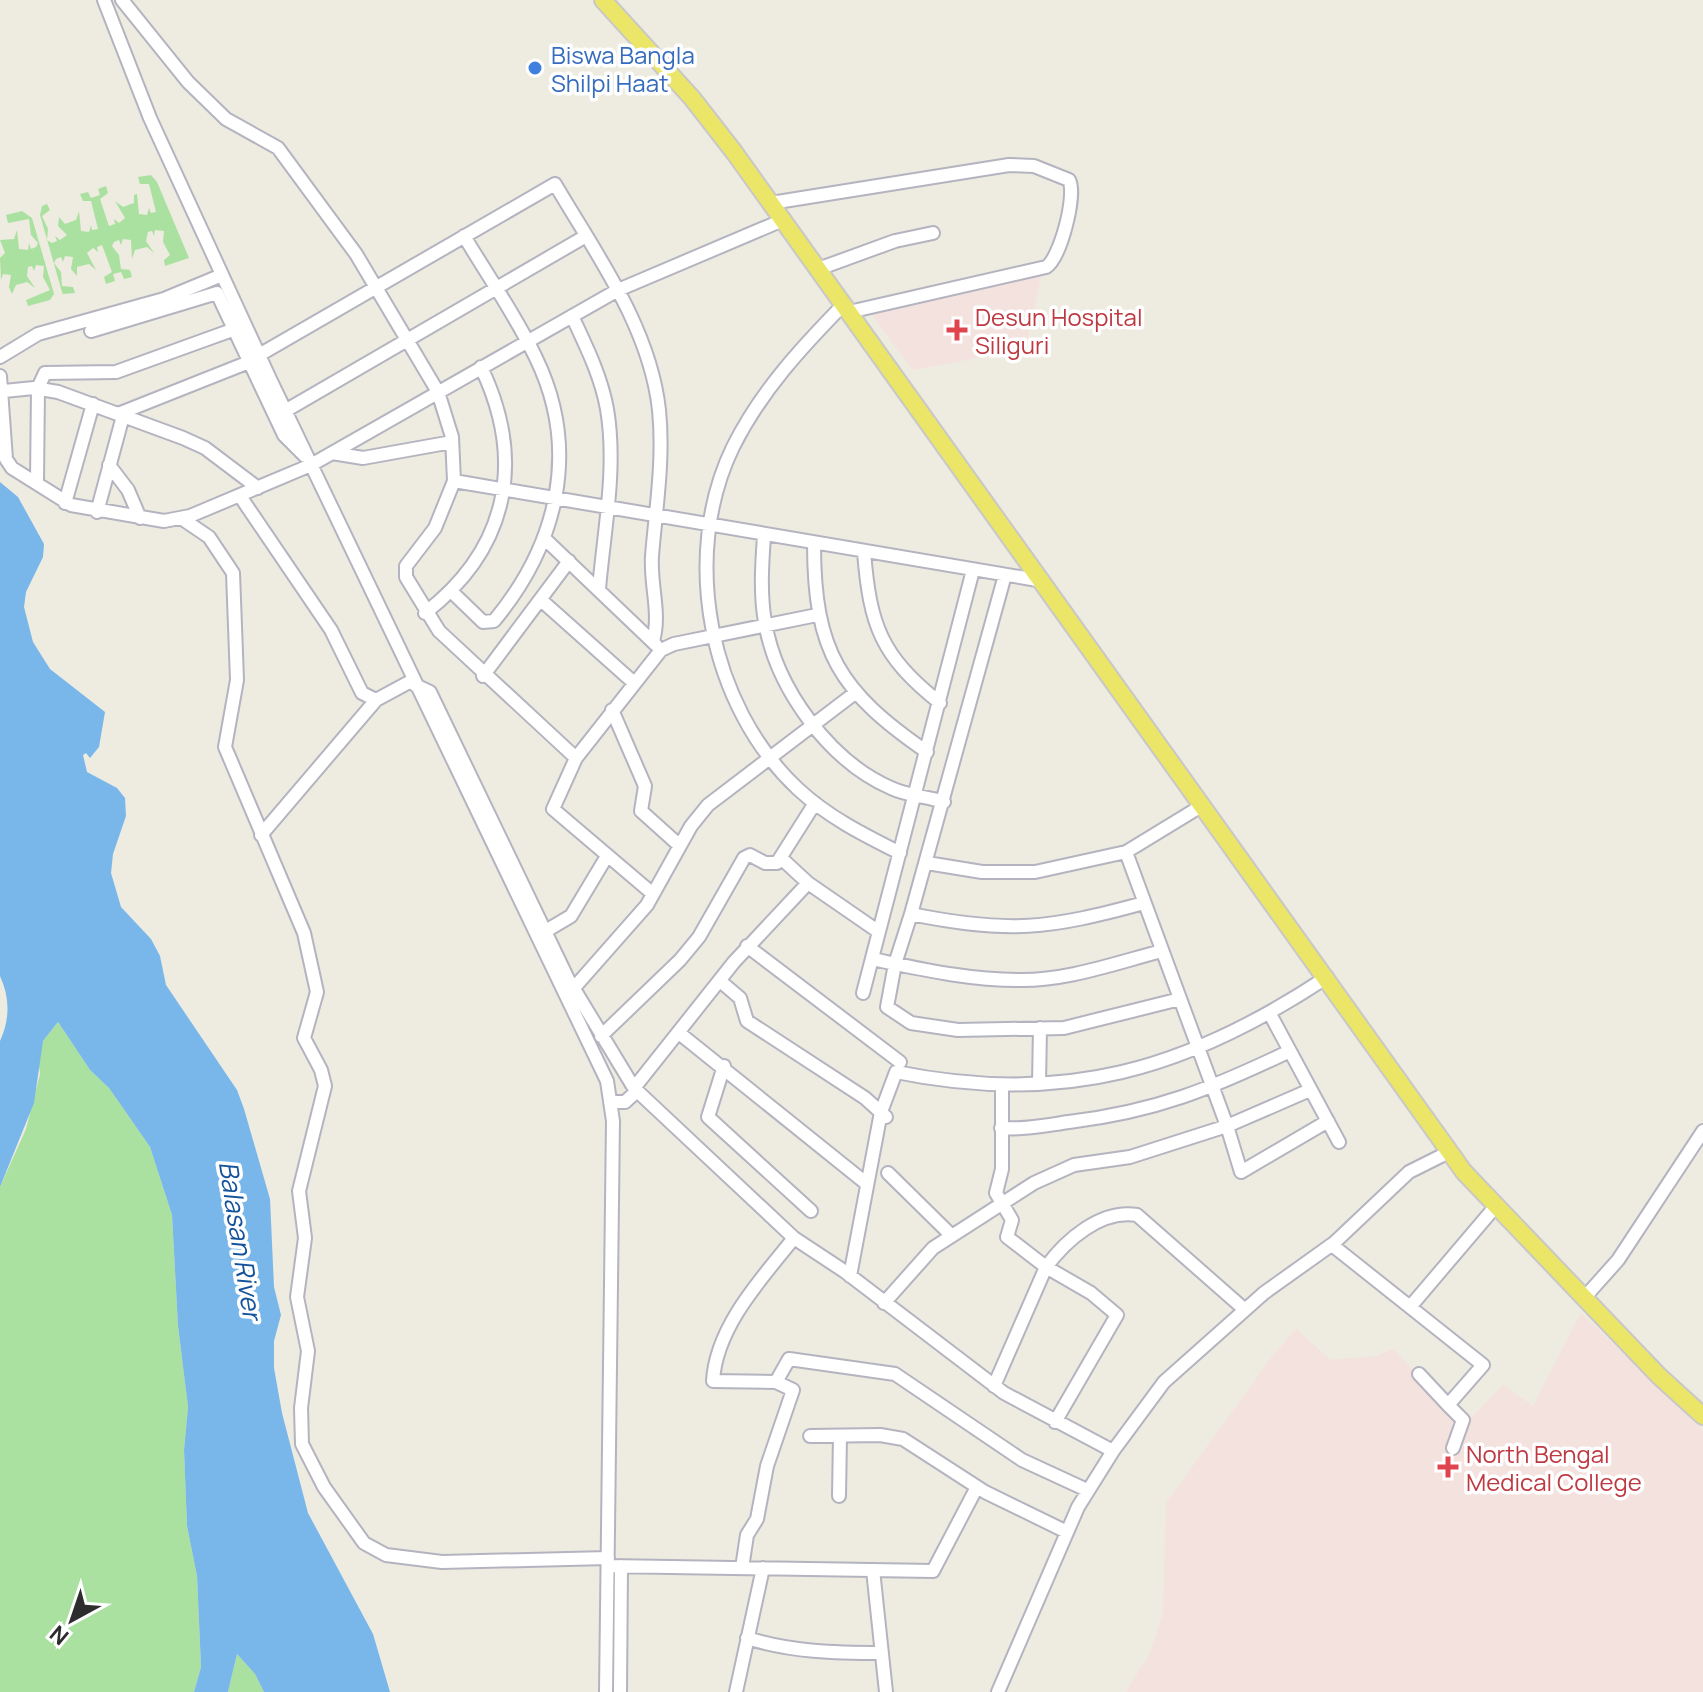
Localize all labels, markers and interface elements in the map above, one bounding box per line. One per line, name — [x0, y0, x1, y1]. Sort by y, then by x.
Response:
place label: Biswa Bangla Shilpi Haat — [551, 38, 695, 99]
marker: Biswa Bangla Shilpi Haat — [526, 59, 544, 77]
place label: Desun Hospital Siliguri — [975, 300, 1143, 361]
marker: Desun Hospital Siliguri — [946, 319, 968, 341]
water label: Balasan River — [211, 1158, 272, 1325]
place label: North Bengal Medical College — [1466, 1437, 1642, 1498]
marker: North Bengal Medical College — [1437, 1456, 1459, 1478]
north arrow — [32, 1580, 112, 1660]
text: N — [43, 1619, 75, 1652]

